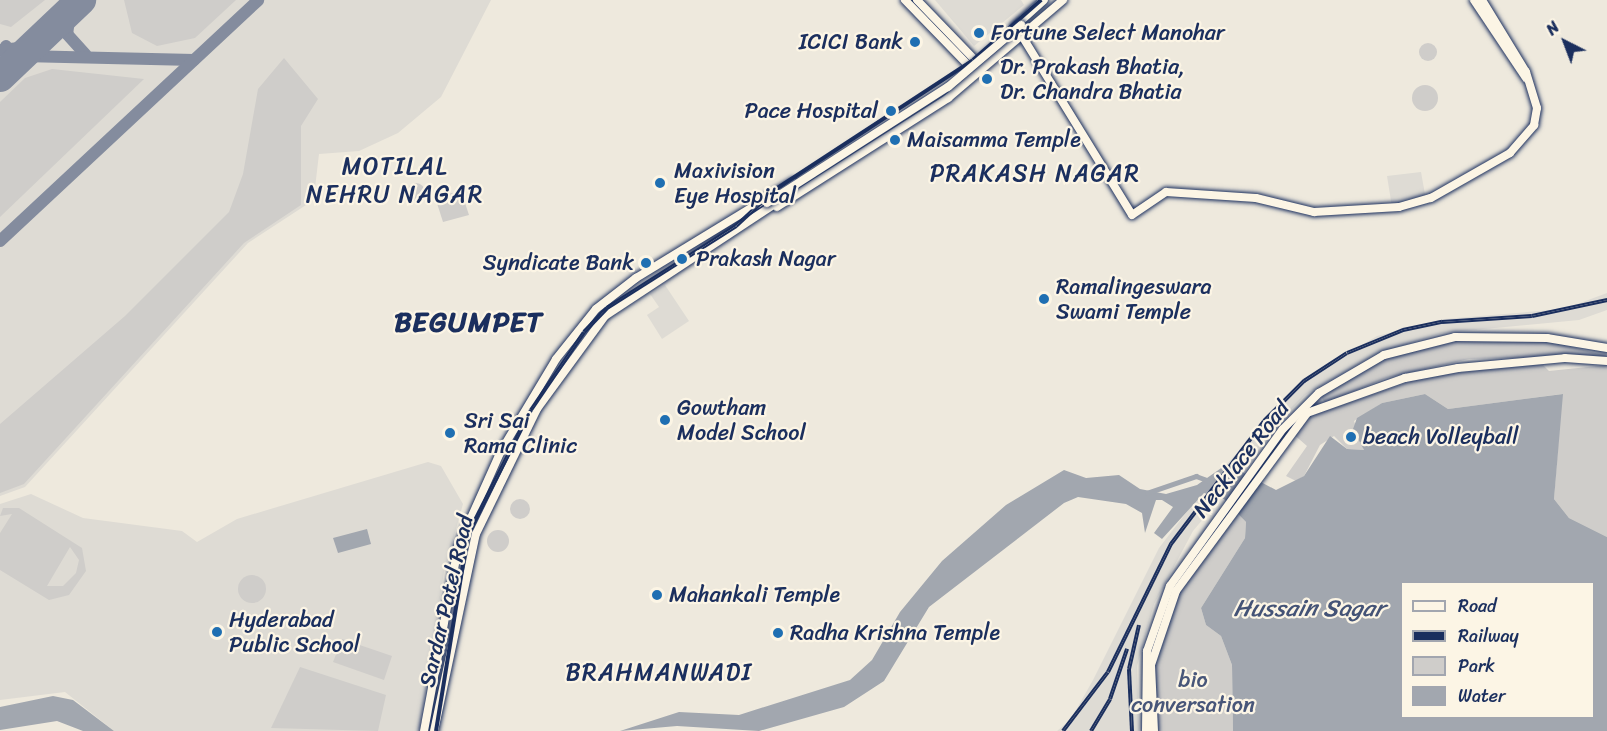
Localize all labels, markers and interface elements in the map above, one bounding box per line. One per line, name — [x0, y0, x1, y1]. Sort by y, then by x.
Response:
north arrow — [1535, 12, 1595, 72]
text: N — [1539, 14, 1566, 43]
place label: Fortune Select Manohar — [991, 20, 1225, 46]
marker: Fortune Select Manohar — [972, 26, 986, 40]
place label: ICICI Bank — [799, 29, 903, 55]
marker: ICICI Bank — [908, 35, 922, 49]
place label: Dr. Prakash Bhatia, Dr. Chandra Bhatia — [1000, 53, 1184, 104]
marker: Dr. Prakash Bhatia, Dr. Chandra Bhatia — [978, 70, 996, 88]
place label: Pace Hospital — [745, 98, 878, 124]
marker: Pace Hospital — [882, 102, 900, 120]
place label: Maisamma Temple — [907, 127, 1081, 153]
marker: Maisamma Temple — [888, 133, 902, 147]
district label: MOTILAL NEHRU NAGAR — [307, 153, 483, 209]
place label: Maxivision Eye Hospital — [674, 157, 795, 208]
district label: PRAKASH NAGAR — [930, 160, 1140, 188]
marker: Maxivision Eye Hospital — [651, 174, 669, 192]
place label: Prakash Nagar — [696, 246, 836, 272]
place label: Syndicate Bank — [483, 250, 634, 276]
marker: Prakash Nagar — [673, 250, 691, 268]
marker: Syndicate Bank — [639, 256, 653, 270]
place label: Ramalingeswara Swami Temple — [1056, 273, 1211, 324]
marker: Ramalingeswara Swami Temple — [1037, 292, 1051, 306]
district label: BEGUMPET — [394, 305, 544, 339]
place label: Gowtham Model School — [677, 394, 806, 446]
street label: Necklace Road — [1187, 395, 1295, 523]
place label: Sri Sai Rama Clinic — [464, 407, 577, 458]
marker: Gowtham Model School — [658, 413, 672, 427]
marker: Sri Sai Rama Clinic — [441, 424, 459, 442]
place label: beach Volleyball — [1363, 424, 1519, 450]
marker: beach Volleyball — [1344, 430, 1358, 444]
street label: Sardar Patel Road — [413, 512, 479, 690]
legend — [1400, 581, 1595, 719]
place label: Mahankali Temple — [669, 582, 841, 608]
marker: Mahankali Temple — [650, 588, 664, 602]
text: Road — [1458, 590, 1497, 622]
water label: Hussain Sagar — [1233, 595, 1385, 623]
place label: Hyderabad Public School — [229, 606, 360, 658]
place label: Radha Krishna Temple — [790, 620, 1001, 646]
text: Railway — [1458, 620, 1519, 652]
marker: Hyderabad Public School — [210, 625, 224, 639]
marker: Radha Krishna Temple — [771, 626, 785, 640]
text: Park — [1458, 650, 1495, 682]
district label: BRAHMANWADI — [564, 659, 754, 687]
park label: bio conversation — [1131, 666, 1255, 718]
text: Water — [1458, 680, 1505, 712]

